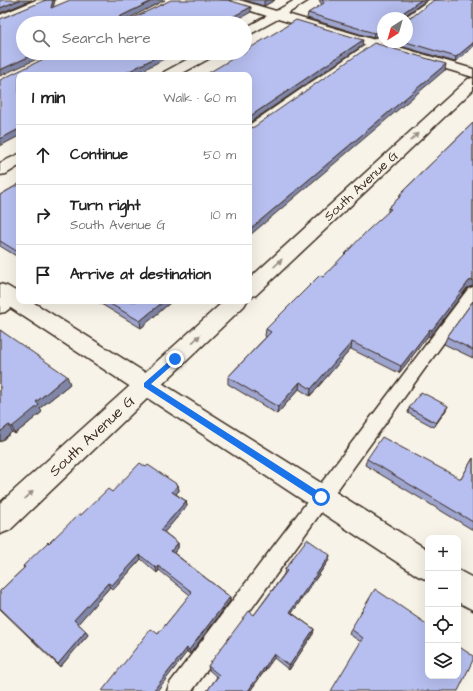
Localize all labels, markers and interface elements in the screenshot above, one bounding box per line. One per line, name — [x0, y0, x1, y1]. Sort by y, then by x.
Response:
north arrow — [377, 12, 413, 48]
search box — [16, 16, 252, 60]
icon: search — [30, 27, 52, 49]
text: Search here — [62, 28, 151, 49]
text: 1 min — [32, 86, 65, 110]
text: Walk · 60 m — [163, 89, 236, 107]
one-way arrow — [409, 132, 419, 142]
icon: ahead — [32, 144, 54, 166]
text: Continue — [70, 144, 128, 165]
text: 50 m — [203, 146, 236, 164]
street label: South Avenue G — [320, 147, 402, 225]
text: Turn right — [70, 195, 141, 216]
icon: right — [32, 204, 54, 226]
text: 10 m — [211, 206, 236, 224]
text: South Avenue G — [70, 216, 166, 234]
one-way arrow — [272, 259, 283, 268]
icon: arrive — [32, 264, 54, 286]
text: Arrive at destination — [70, 264, 211, 285]
one-way arrow — [191, 335, 201, 344]
route end — [166, 350, 184, 368]
street label: South Avenue G — [44, 390, 140, 481]
route start — [312, 488, 330, 506]
one-way arrow — [23, 490, 34, 499]
map controls — [425, 535, 461, 679]
button: + — [425, 535, 461, 571]
button: − — [425, 571, 461, 607]
button: locate — [425, 607, 461, 643]
button: layers — [425, 643, 461, 679]

